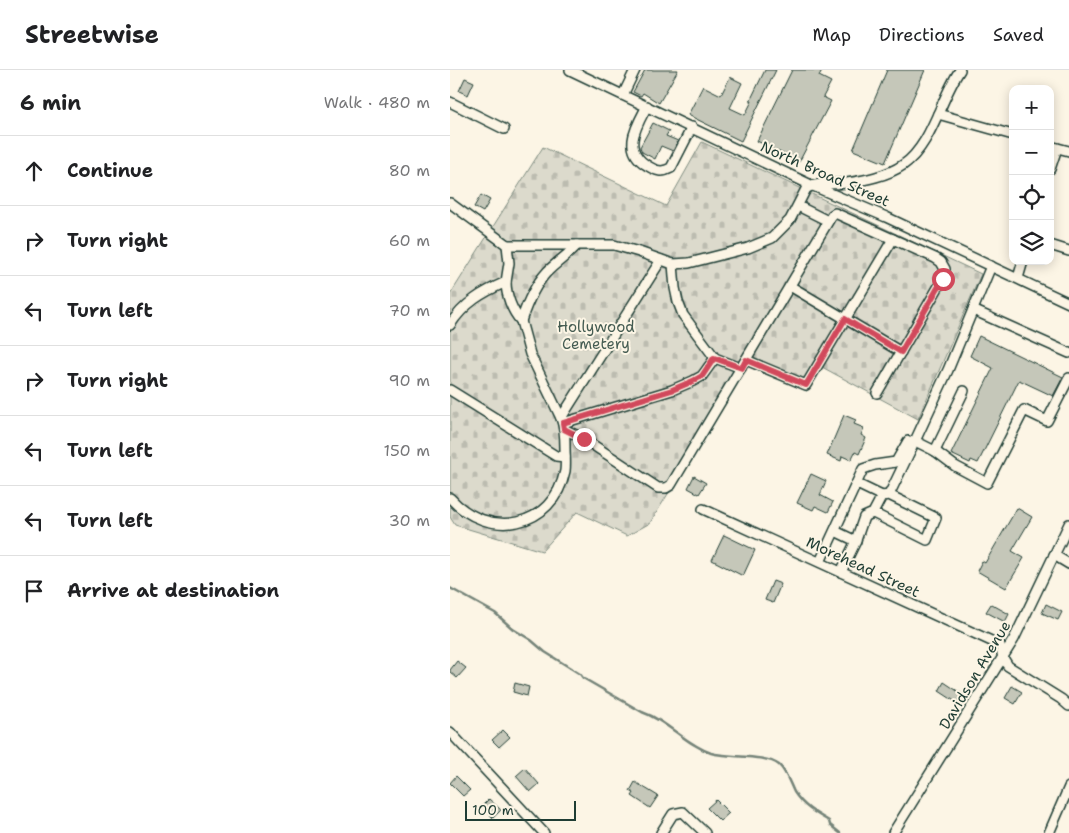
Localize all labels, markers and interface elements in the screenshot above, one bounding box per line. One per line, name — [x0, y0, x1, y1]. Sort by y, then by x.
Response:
text: Streetwise — [25, 19, 159, 51]
text: Map — [813, 23, 851, 47]
text: Directions — [879, 23, 965, 47]
text: Saved — [993, 23, 1044, 47]
map controls — [1009, 85, 1054, 265]
button: + — [1009, 85, 1054, 130]
text: 6 min — [20, 89, 81, 117]
text: Walk · 480 m — [324, 92, 430, 113]
button: − — [1009, 130, 1054, 175]
street label: North Broad Street — [757, 136, 893, 212]
icon: ahead — [20, 157, 48, 185]
text: Continue — [67, 158, 153, 183]
text: 80 m — [389, 160, 430, 181]
button: locate — [1009, 175, 1054, 220]
button: layers — [1009, 220, 1054, 265]
icon: right — [20, 227, 48, 255]
text: Turn right — [67, 228, 168, 253]
text: 60 m — [389, 230, 430, 251]
route start — [932, 268, 955, 291]
icon: left — [20, 297, 48, 325]
text: Turn left — [67, 298, 153, 323]
text: 70 m — [389, 300, 430, 321]
park label: Hollywood Cemetery — [557, 317, 635, 354]
icon: right — [20, 367, 48, 395]
text: Turn right — [67, 368, 168, 393]
text: 90 m — [389, 370, 430, 391]
route end — [573, 428, 596, 451]
icon: left — [20, 437, 48, 465]
text: Turn left — [67, 438, 153, 463]
text: 150 m — [383, 440, 430, 461]
icon: left — [20, 507, 48, 535]
text: Turn left — [67, 508, 153, 533]
text: 30 m — [389, 510, 430, 531]
street label: Morehead Street — [803, 532, 923, 602]
icon: arrive — [20, 577, 48, 605]
text: Arrive at destination — [67, 578, 279, 603]
street label: Davidson Avenue — [935, 617, 1015, 733]
scale bar — [465, 798, 576, 821]
text: 100 m — [472, 801, 514, 819]

